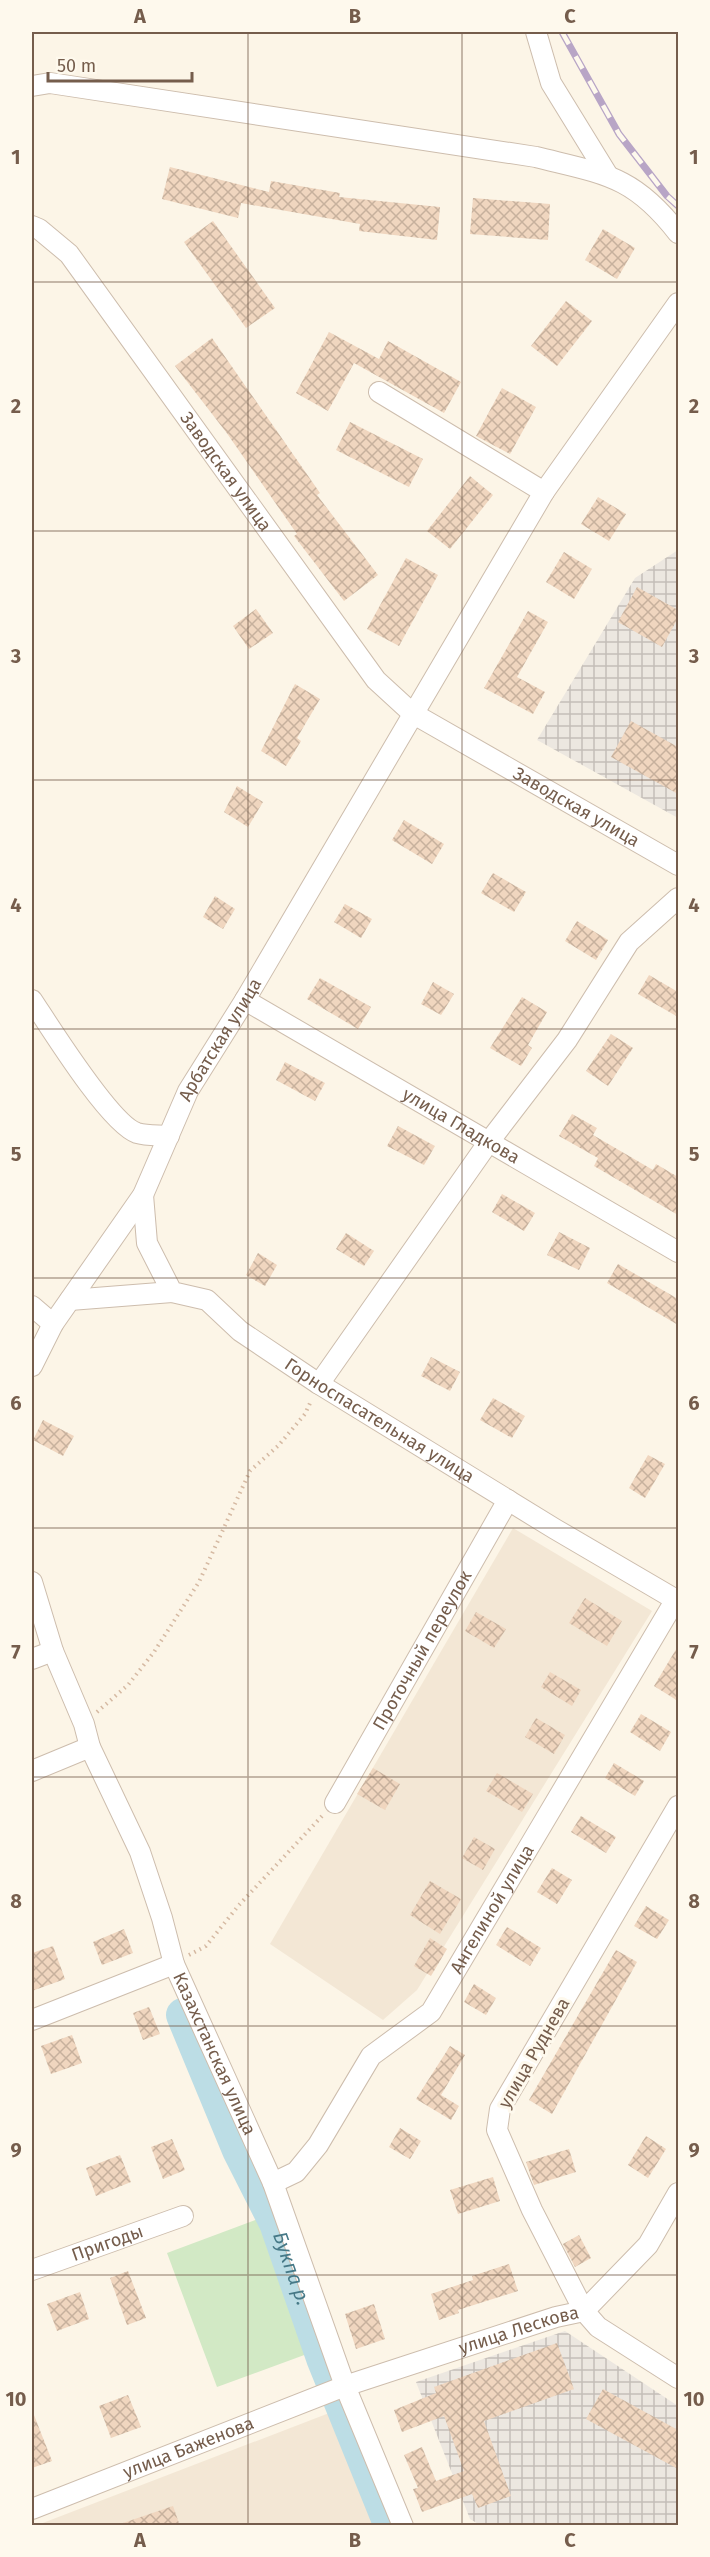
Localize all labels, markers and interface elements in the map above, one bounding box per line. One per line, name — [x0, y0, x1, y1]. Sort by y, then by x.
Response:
text: A — [133, 4, 147, 28]
text: B — [349, 4, 361, 28]
text: C — [564, 4, 576, 28]
scale bar — [48, 45, 192, 83]
text: 50 m — [57, 55, 96, 77]
text: 1 — [11, 145, 21, 169]
text: 1 — [689, 145, 699, 169]
text: 2 — [11, 394, 21, 418]
text: 2 — [689, 394, 699, 418]
street label: Заводская улица — [175, 408, 276, 536]
text: 3 — [10, 644, 21, 668]
text: 3 — [688, 644, 699, 668]
street label: Заводская улица — [509, 762, 644, 852]
text: 4 — [10, 893, 22, 917]
text: 4 — [688, 893, 700, 917]
street label: Арбатская улица — [174, 974, 266, 1105]
street label: улица Гладкова — [398, 1083, 524, 1168]
text: 5 — [11, 1142, 22, 1166]
text: 5 — [689, 1142, 700, 1166]
street label: Горноспасательная улица — [280, 1353, 478, 1488]
text: 6 — [10, 1391, 22, 1415]
text: 6 — [688, 1391, 700, 1415]
street label: Проточный переулок — [368, 1566, 477, 1734]
text: 7 — [11, 1640, 21, 1664]
text: 7 — [689, 1640, 699, 1664]
street label: Ангелиной улица — [445, 1841, 539, 1978]
text: 8 — [10, 1889, 22, 1913]
text: 8 — [688, 1889, 700, 1913]
street label: Казахстанская улица — [168, 1969, 261, 2139]
street label: улица Руднева — [493, 1994, 575, 2112]
text: 9 — [10, 2138, 22, 2162]
text: 9 — [688, 2138, 700, 2162]
street label: Пригоды — [69, 2220, 146, 2266]
water label: Букпа р. — [268, 2228, 316, 2308]
street label: улица Лескова — [456, 2301, 581, 2359]
text: 10 — [6, 2387, 26, 2411]
text: 10 — [684, 2387, 704, 2411]
street label: улица Баженова — [120, 2412, 257, 2483]
text: A — [133, 2528, 147, 2552]
text: B — [349, 2528, 361, 2552]
text: C — [564, 2528, 576, 2552]

